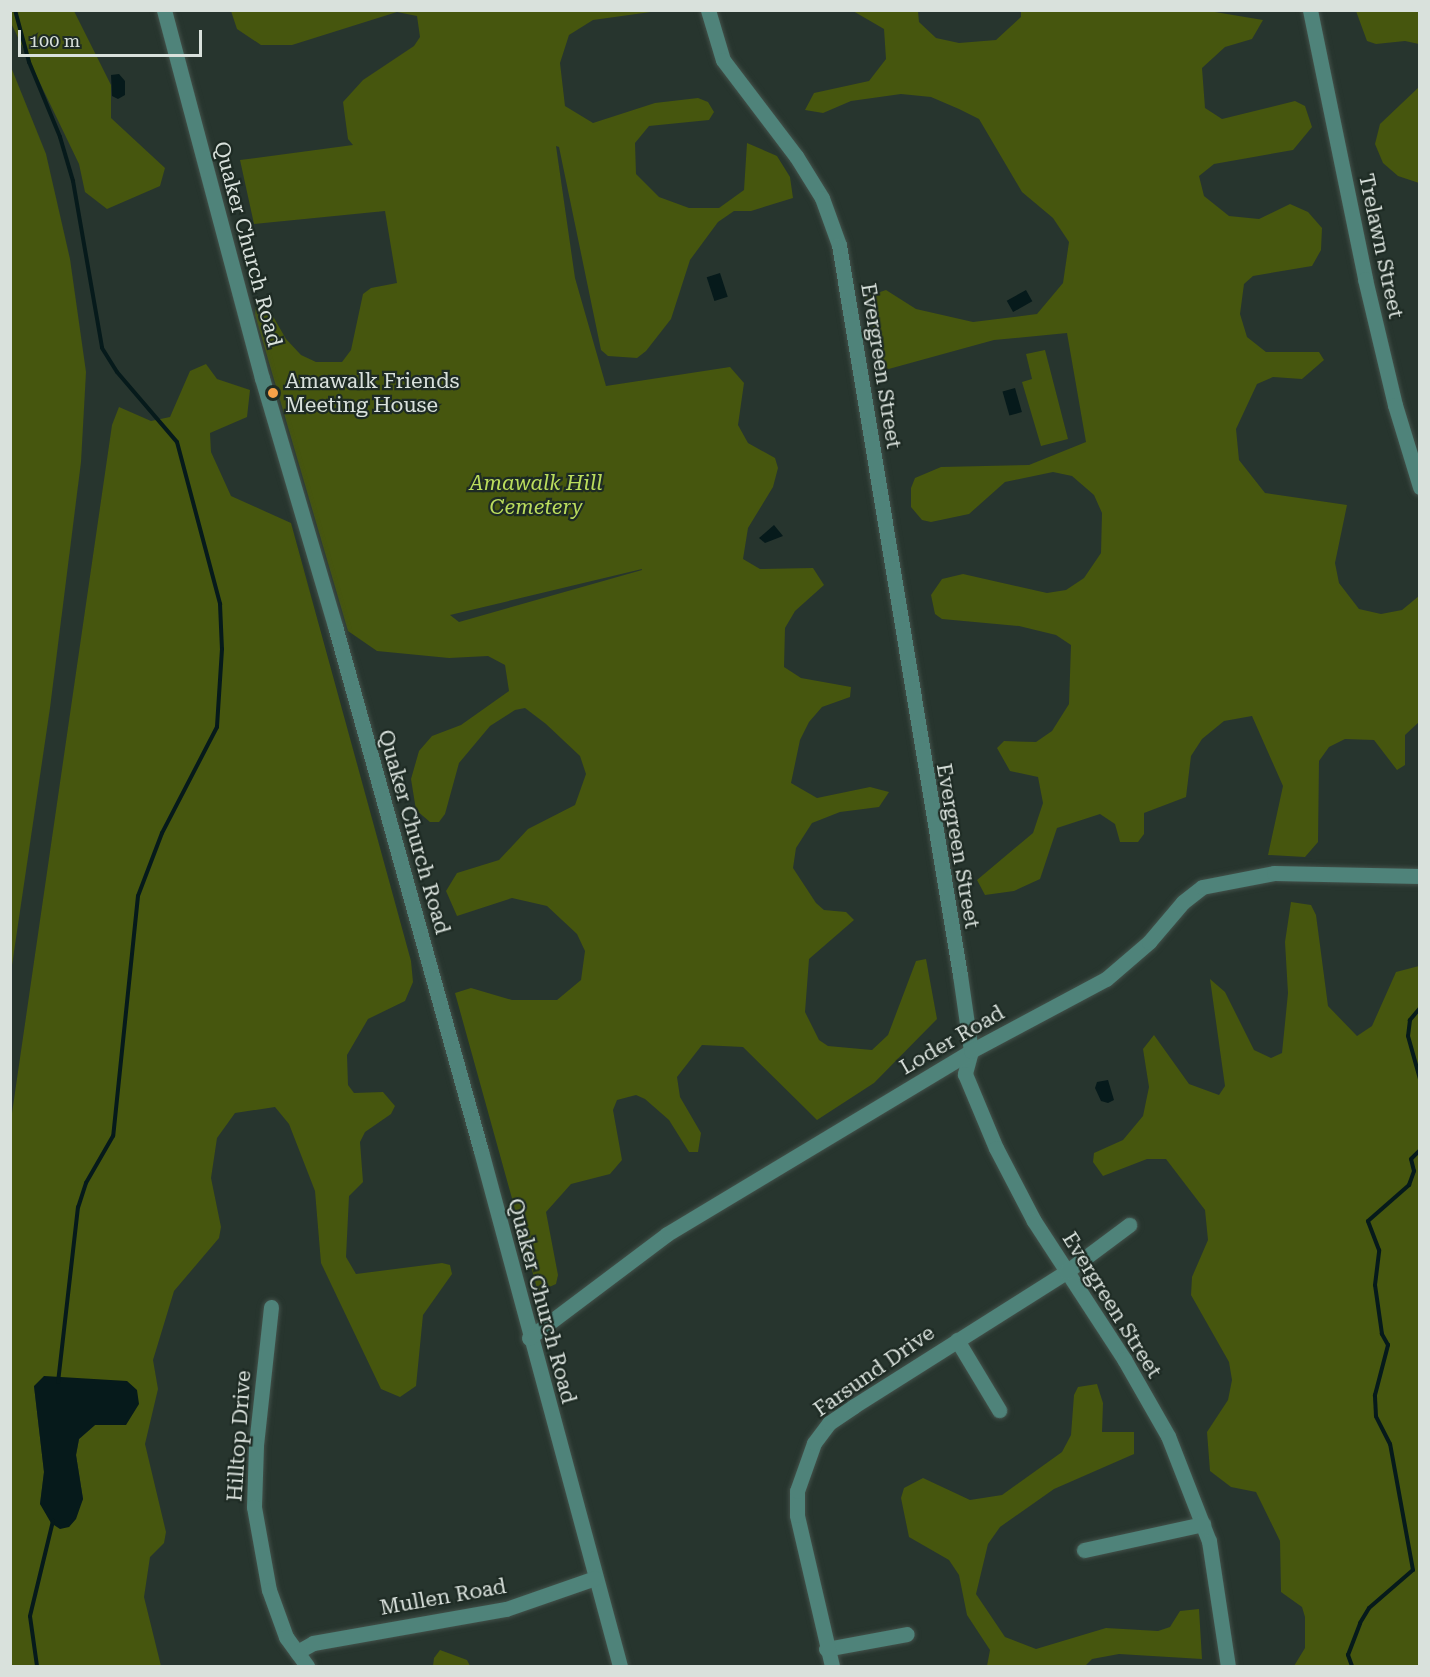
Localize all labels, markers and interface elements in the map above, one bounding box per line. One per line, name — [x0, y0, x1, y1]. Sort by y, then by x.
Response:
scale bar — [21, 18, 206, 56]
text: 100 m — [29, 30, 80, 51]
street label: Quaker Church Road — [208, 139, 288, 349]
street label: Trelawn Street — [1353, 171, 1409, 321]
street label: Evergreen Street — [855, 281, 907, 451]
place label: Amawalk Friends Meeting House — [285, 368, 460, 418]
marker: Amawalk Friends Meeting House — [266, 386, 280, 400]
park label: Amawalk Hill Cemetery — [470, 470, 602, 520]
street label: Quaker Church Road — [373, 727, 455, 937]
street label: Evergreen Street — [931, 761, 985, 931]
street label: Loder Road — [895, 1000, 1009, 1080]
street label: Quaker Church Road — [502, 1196, 582, 1406]
street label: Evergreen Street — [1057, 1227, 1167, 1383]
street label: Farsund Drive — [809, 1320, 939, 1422]
street label: Hilltop Drive — [222, 1369, 256, 1503]
street label: Mullen Road — [378, 1573, 508, 1621]

